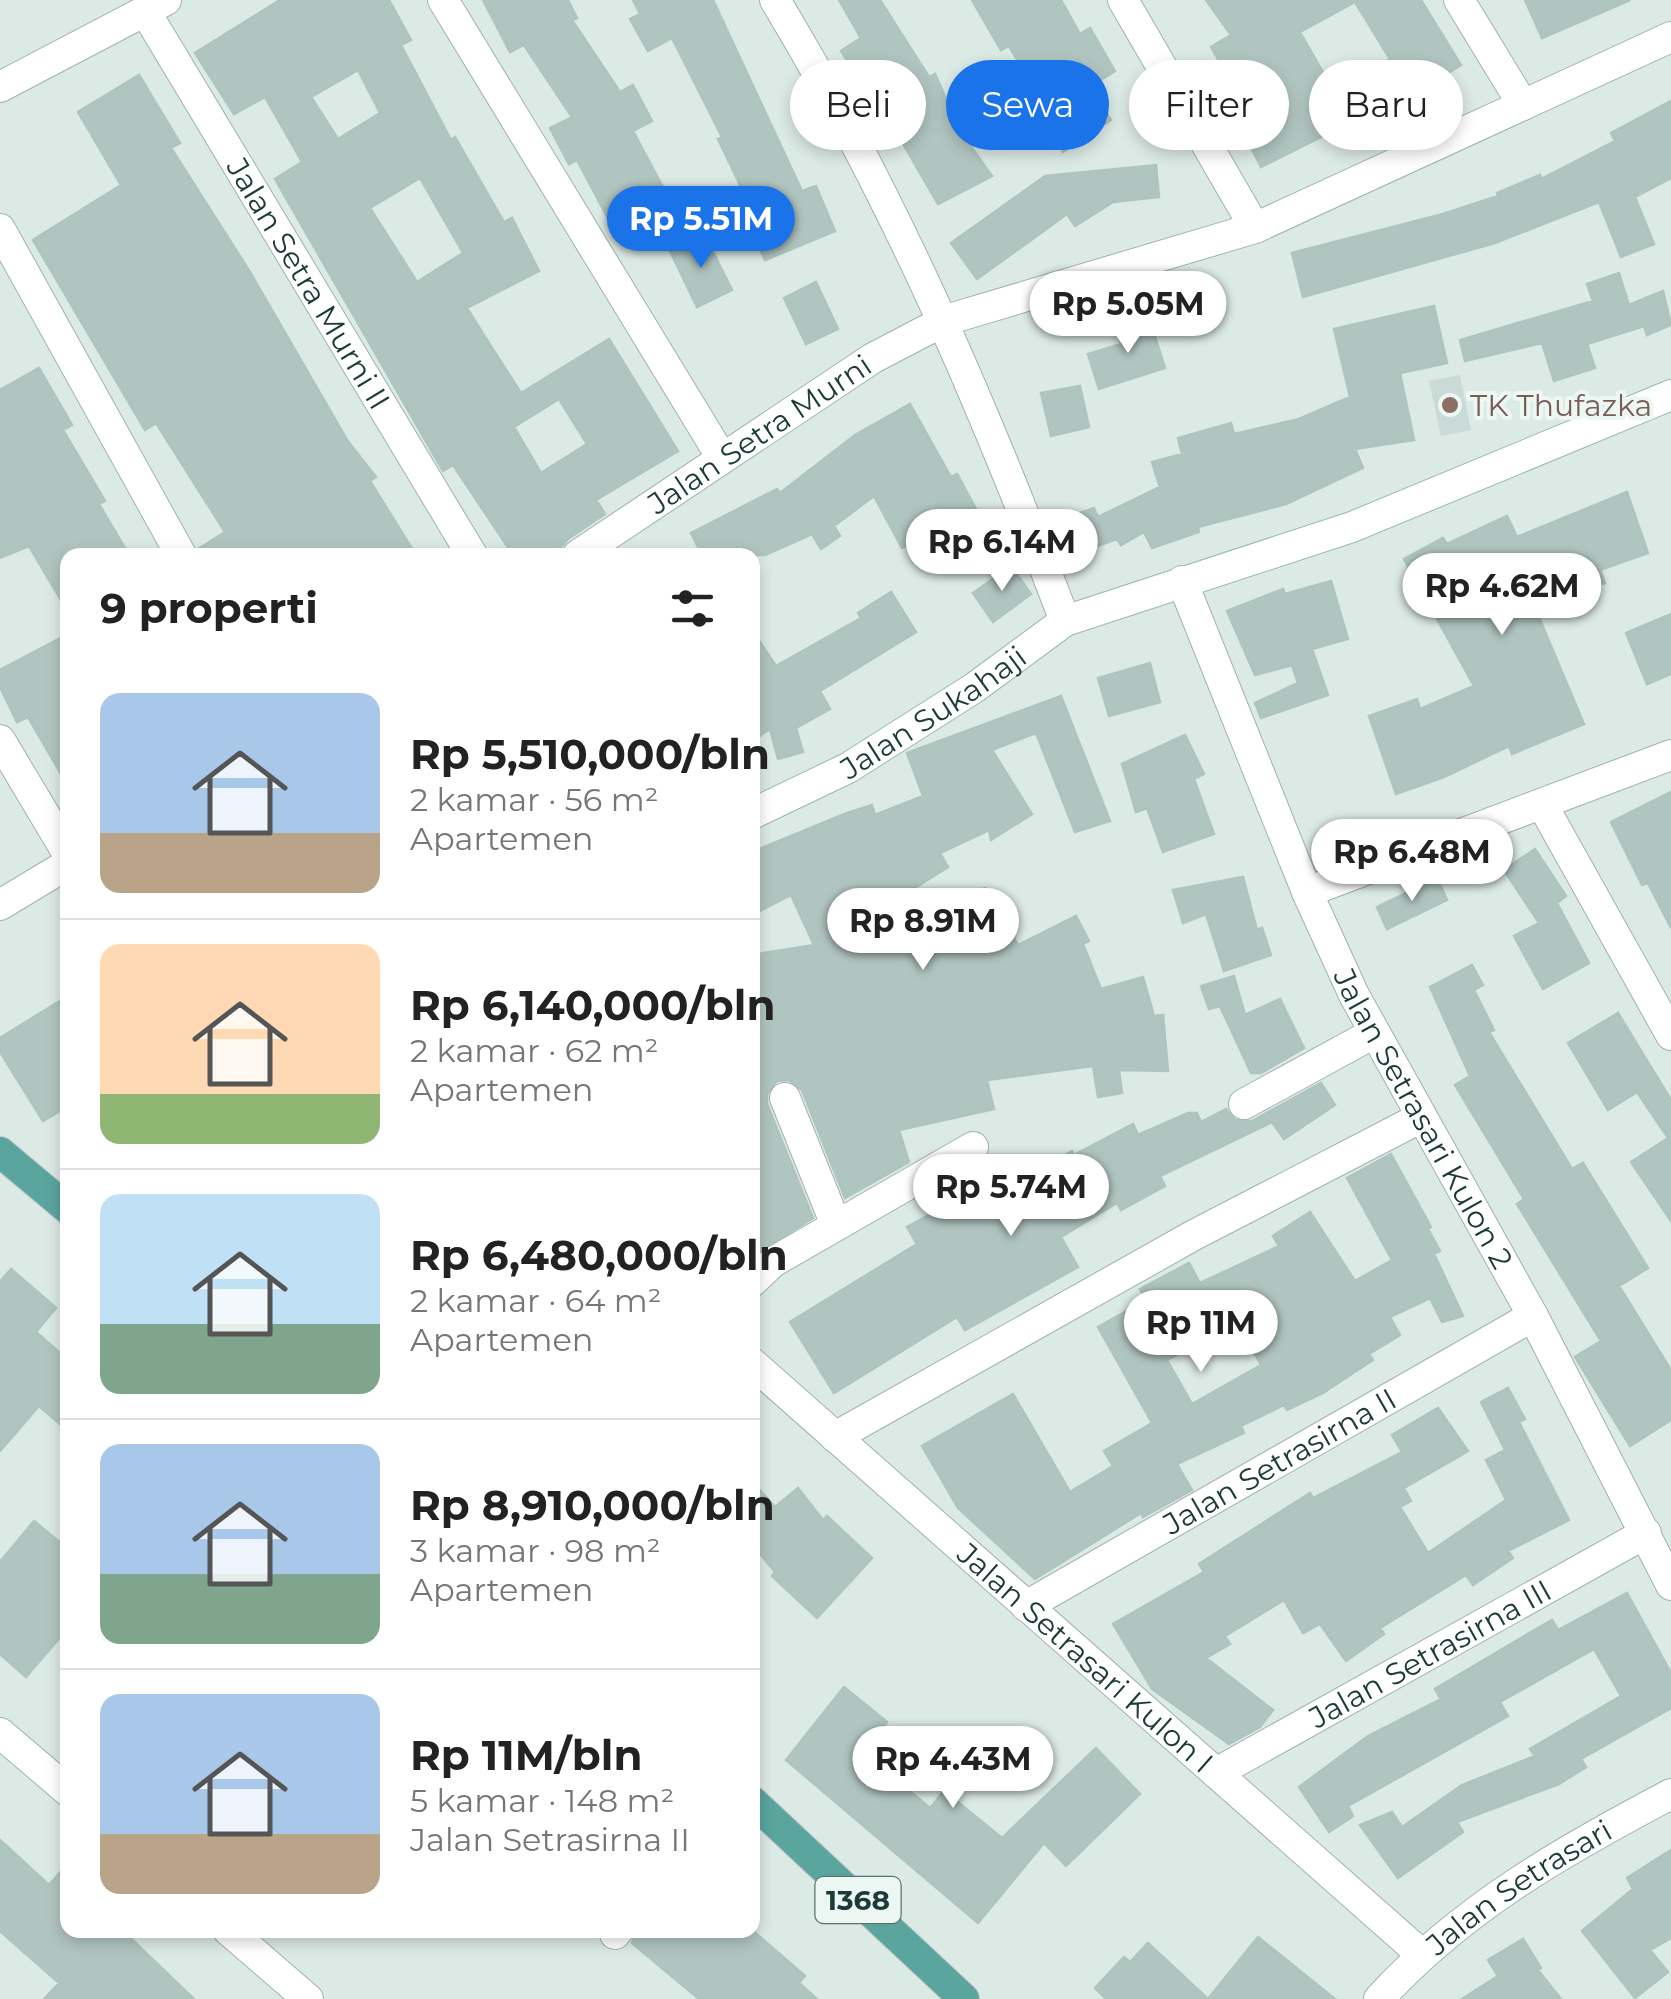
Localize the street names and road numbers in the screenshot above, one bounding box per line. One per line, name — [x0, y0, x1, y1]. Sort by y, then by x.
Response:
street label: Jalan Setra Murni II — [219, 150, 399, 416]
street label: Jalan Setra Murni — [640, 346, 878, 522]
street label: Jalan Sukahaji — [832, 638, 1033, 787]
street label: Jalan Setrasari Kulon 2 — [1326, 962, 1521, 1275]
street label: Jalan Setrasirna II — [1155, 1380, 1403, 1543]
street label: Jalan Setrasari Kulon I — [949, 1534, 1221, 1780]
street label: Jalan Setrasirna III — [1301, 1571, 1557, 1736]
street label: Jalan Setrasari — [1418, 1811, 1618, 1963]
road number: 1368 — [816, 1877, 900, 1923]

